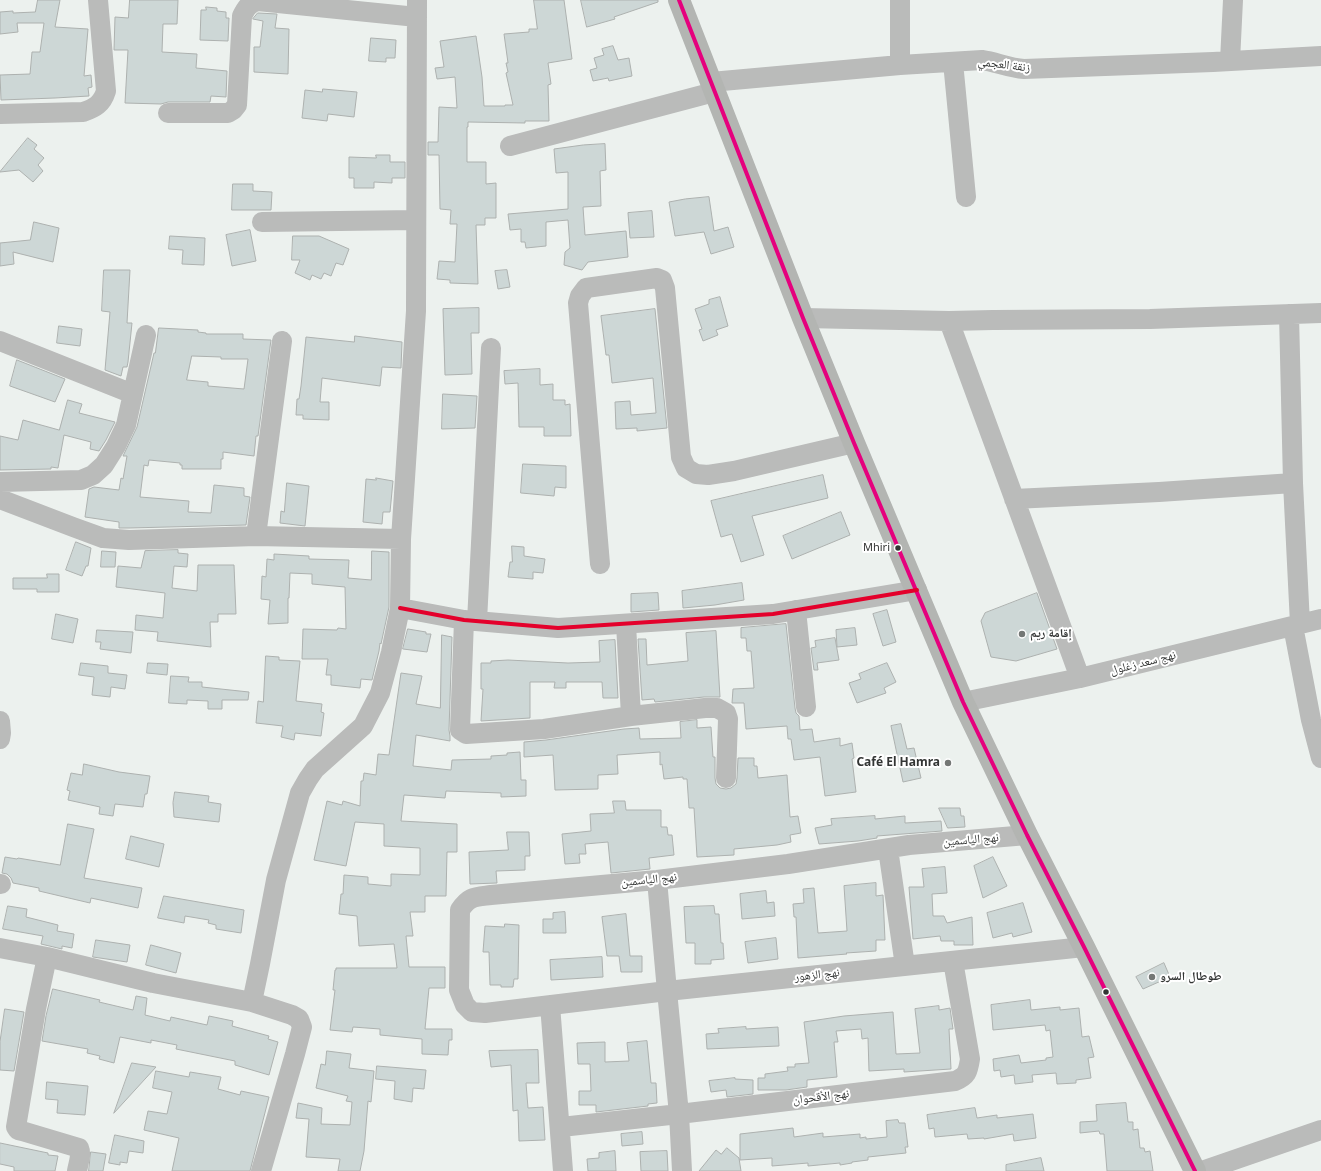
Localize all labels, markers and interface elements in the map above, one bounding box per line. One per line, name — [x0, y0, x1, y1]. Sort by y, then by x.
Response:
street label: زنقة العجمي — [977, 55, 1031, 75]
place label: Mhiri — [863, 541, 890, 555]
marker: Mhiri — [893, 543, 903, 553]
place label: إقامة ريم — [1030, 627, 1072, 641]
marker: إقامة ريم — [1017, 629, 1027, 639]
street label: نهج سعد زغلول — [1109, 648, 1177, 678]
place label: Café El Hamra — [856, 756, 940, 770]
marker: Café El Hamra — [943, 758, 953, 768]
street label: نهج الياسمين — [943, 830, 999, 850]
street label: نهج الياسمين — [620, 870, 678, 890]
street label: نهج الزهور — [794, 965, 840, 985]
place label: طوطال السرو — [1160, 970, 1221, 984]
marker: طوطال السرو — [1147, 972, 1157, 982]
unlabelled marker — [1101, 987, 1111, 997]
street label: نهج الأقحوان — [792, 1086, 850, 1108]

